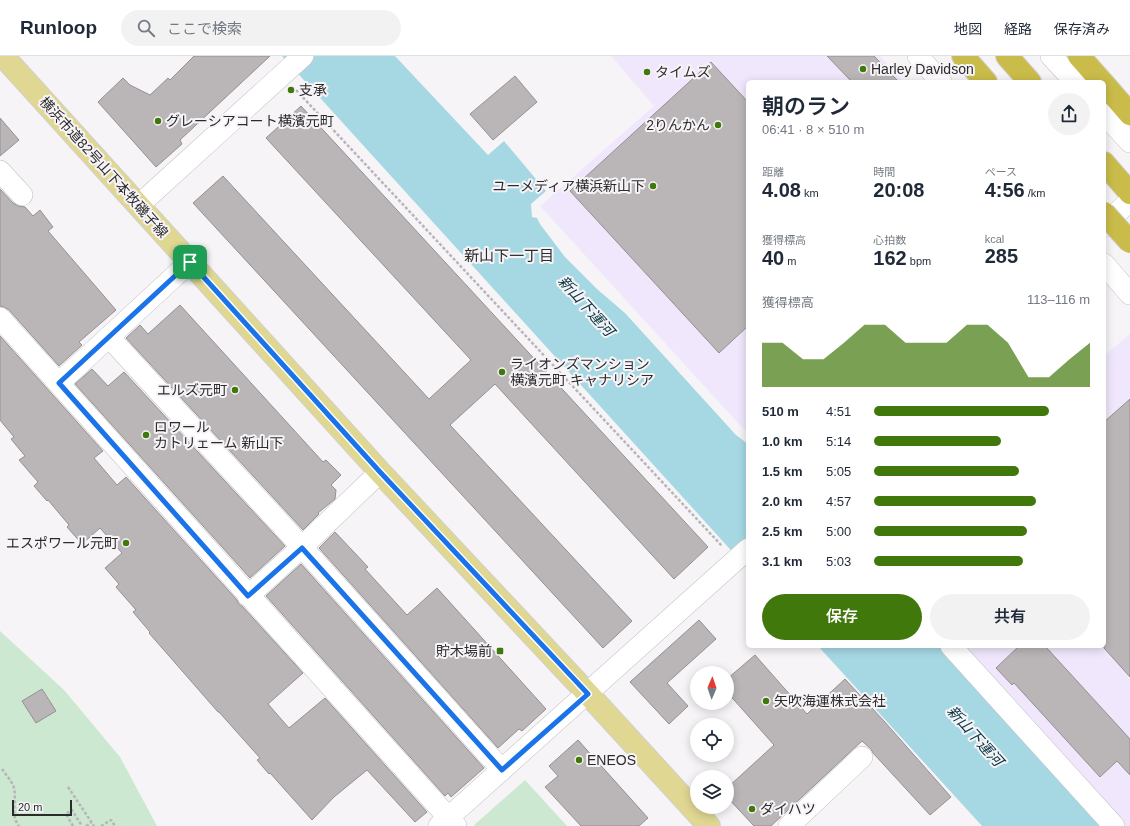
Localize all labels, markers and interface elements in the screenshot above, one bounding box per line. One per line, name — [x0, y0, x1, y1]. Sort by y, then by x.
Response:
search box — [121, 10, 401, 46]
text: Runloop — [20, 17, 97, 38]
icon: search — [135, 17, 157, 39]
text: ここで検索 — [167, 20, 242, 37]
text: 地図 — [954, 21, 982, 37]
text: 経路 — [1004, 21, 1032, 37]
text: 保存済み — [1054, 21, 1110, 37]
place label: Harley Davidson — [871, 61, 974, 77]
place label: タイムズ — [655, 64, 711, 80]
marker: Harley Davidson — [858, 64, 868, 74]
marker: タイムズ — [642, 67, 652, 77]
place label: 支承 — [299, 82, 327, 98]
marker: 支承 — [286, 85, 296, 95]
street label: 横浜市道82号山下本牧磯子線 — [37, 93, 171, 241]
button: share — [1048, 93, 1090, 135]
text: 朝のラン — [762, 94, 850, 119]
place label: グレーシアコート横濱元町 — [166, 113, 334, 129]
marker: グレーシアコート横濱元町 — [153, 116, 163, 126]
place label: 2りんかん — [646, 117, 710, 133]
marker: 2りんかん — [713, 120, 723, 130]
text: 06:41 · 8 × 510 m — [762, 122, 864, 137]
text: 距離 — [762, 166, 784, 178]
text: 時間 — [873, 166, 895, 178]
text: ペース — [985, 166, 1017, 178]
place label: ユーメディア横浜新山下 — [493, 178, 645, 194]
text: 4.08 — [762, 179, 801, 201]
text: 20:08 — [873, 179, 924, 201]
text: 4:56 — [985, 179, 1025, 201]
marker: ユーメディア横浜新山下 — [648, 181, 658, 191]
text: km — [801, 187, 819, 199]
text: /km — [1025, 187, 1045, 199]
text: kcal — [985, 233, 1004, 245]
text: 獲得標高 — [762, 234, 806, 246]
text: 心拍数 — [873, 234, 906, 246]
pin — [173, 245, 207, 279]
text: 285 — [985, 245, 1018, 267]
district label: 新山下一丁目 — [464, 247, 554, 264]
text: 40 — [762, 247, 784, 269]
text: 162 — [873, 247, 907, 269]
icon: arrive — [179, 251, 201, 273]
text: m — [784, 255, 796, 267]
text: bpm — [907, 255, 931, 267]
water label: 新山下運河 — [555, 272, 620, 341]
text: 113–116 m — [1027, 292, 1090, 307]
text: 獲得標高 — [762, 295, 814, 310]
place label: ライオンズマンション 横濱元町 キャナリシア — [510, 356, 654, 388]
marker: ライオンズマンション 横濱元町 キャナリシア — [497, 367, 507, 377]
place label: エルズ元町 — [157, 382, 227, 398]
marker: エルズ元町 — [230, 385, 240, 395]
text: 510 m — [762, 404, 799, 419]
text: 4:51 — [826, 404, 851, 419]
place label: ロワール カトリェーム 新山下 — [154, 419, 283, 451]
marker: ロワール カトリェーム 新山下 — [141, 430, 151, 440]
text: 1.0 km — [762, 434, 802, 449]
text: 5:14 — [826, 434, 851, 449]
text: 1.5 km — [762, 464, 802, 479]
text: 5:05 — [826, 464, 851, 479]
text: 2.0 km — [762, 494, 802, 509]
text: 4:57 — [826, 494, 851, 509]
text: 2.5 km — [762, 524, 802, 539]
text: 5:00 — [826, 524, 851, 539]
place label: エスポワール元町 — [6, 535, 118, 551]
marker: エスポワール元町 — [121, 538, 131, 548]
text: 3.1 km — [762, 554, 802, 569]
text: 5:03 — [826, 554, 851, 569]
button: 保存 — [762, 594, 922, 640]
button: 共有 — [930, 594, 1090, 640]
place label: 貯木場前 — [436, 643, 492, 659]
marker: 貯木場前 — [495, 646, 505, 656]
north arrow — [690, 666, 734, 710]
map controls — [690, 666, 734, 814]
place label: 矢吹海運株式会社 — [774, 693, 886, 709]
marker: 矢吹海運株式会社 — [761, 696, 771, 706]
water label: 新山下運河 — [944, 702, 1009, 771]
button: locate — [690, 718, 734, 762]
place label: ENEOS — [587, 752, 636, 768]
marker: ENEOS — [574, 755, 584, 765]
button: layers — [690, 770, 734, 814]
scale bar — [12, 798, 72, 817]
text: 20 m — [18, 801, 42, 813]
place label: ダイハツ — [760, 801, 816, 817]
marker: ダイハツ — [747, 804, 757, 814]

